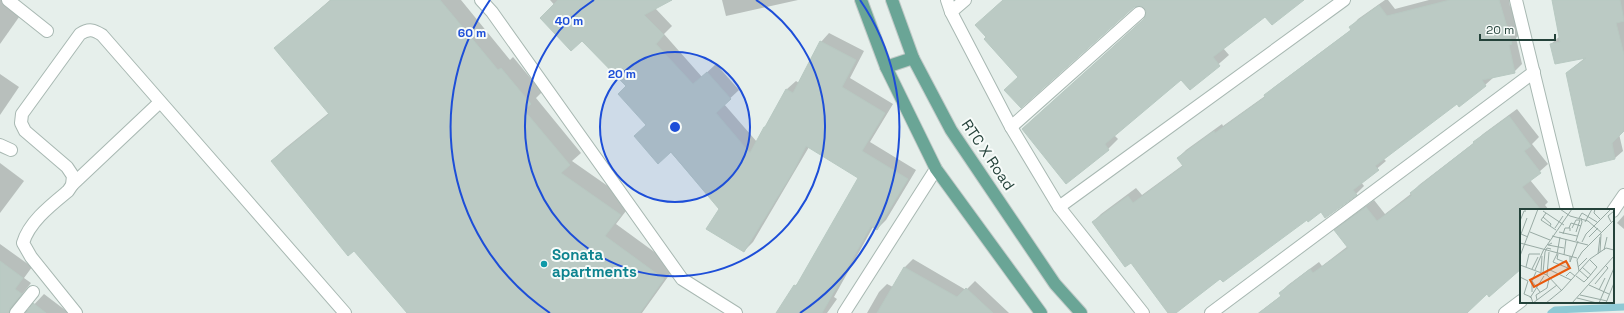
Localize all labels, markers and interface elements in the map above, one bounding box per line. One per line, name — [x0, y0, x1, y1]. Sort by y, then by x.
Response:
text: 40 m — [555, 13, 583, 29]
scale bar — [1480, 16, 1555, 42]
text: 20 m — [1486, 22, 1514, 38]
text: 60 m — [458, 25, 486, 41]
text: 20 m — [608, 66, 636, 82]
street label: RTC X Road — [958, 116, 1019, 194]
centre of rings — [668, 120, 682, 134]
inset map — [1520, 209, 1614, 303]
place label: Sonata apartments — [552, 245, 637, 281]
marker: Sonata apartments — [539, 259, 549, 269]

